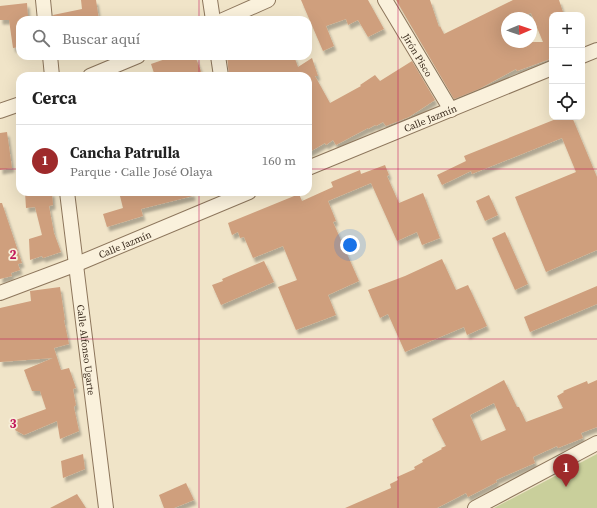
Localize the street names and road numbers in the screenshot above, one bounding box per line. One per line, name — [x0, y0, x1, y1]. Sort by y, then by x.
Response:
street label: Jirón Pisco — [399, 30, 436, 80]
street label: Calle Jazmín — [402, 102, 459, 135]
street label: Calle Jazmín — [97, 228, 153, 261]
street label: Calle Alfonso Ugarte — [74, 304, 98, 396]

